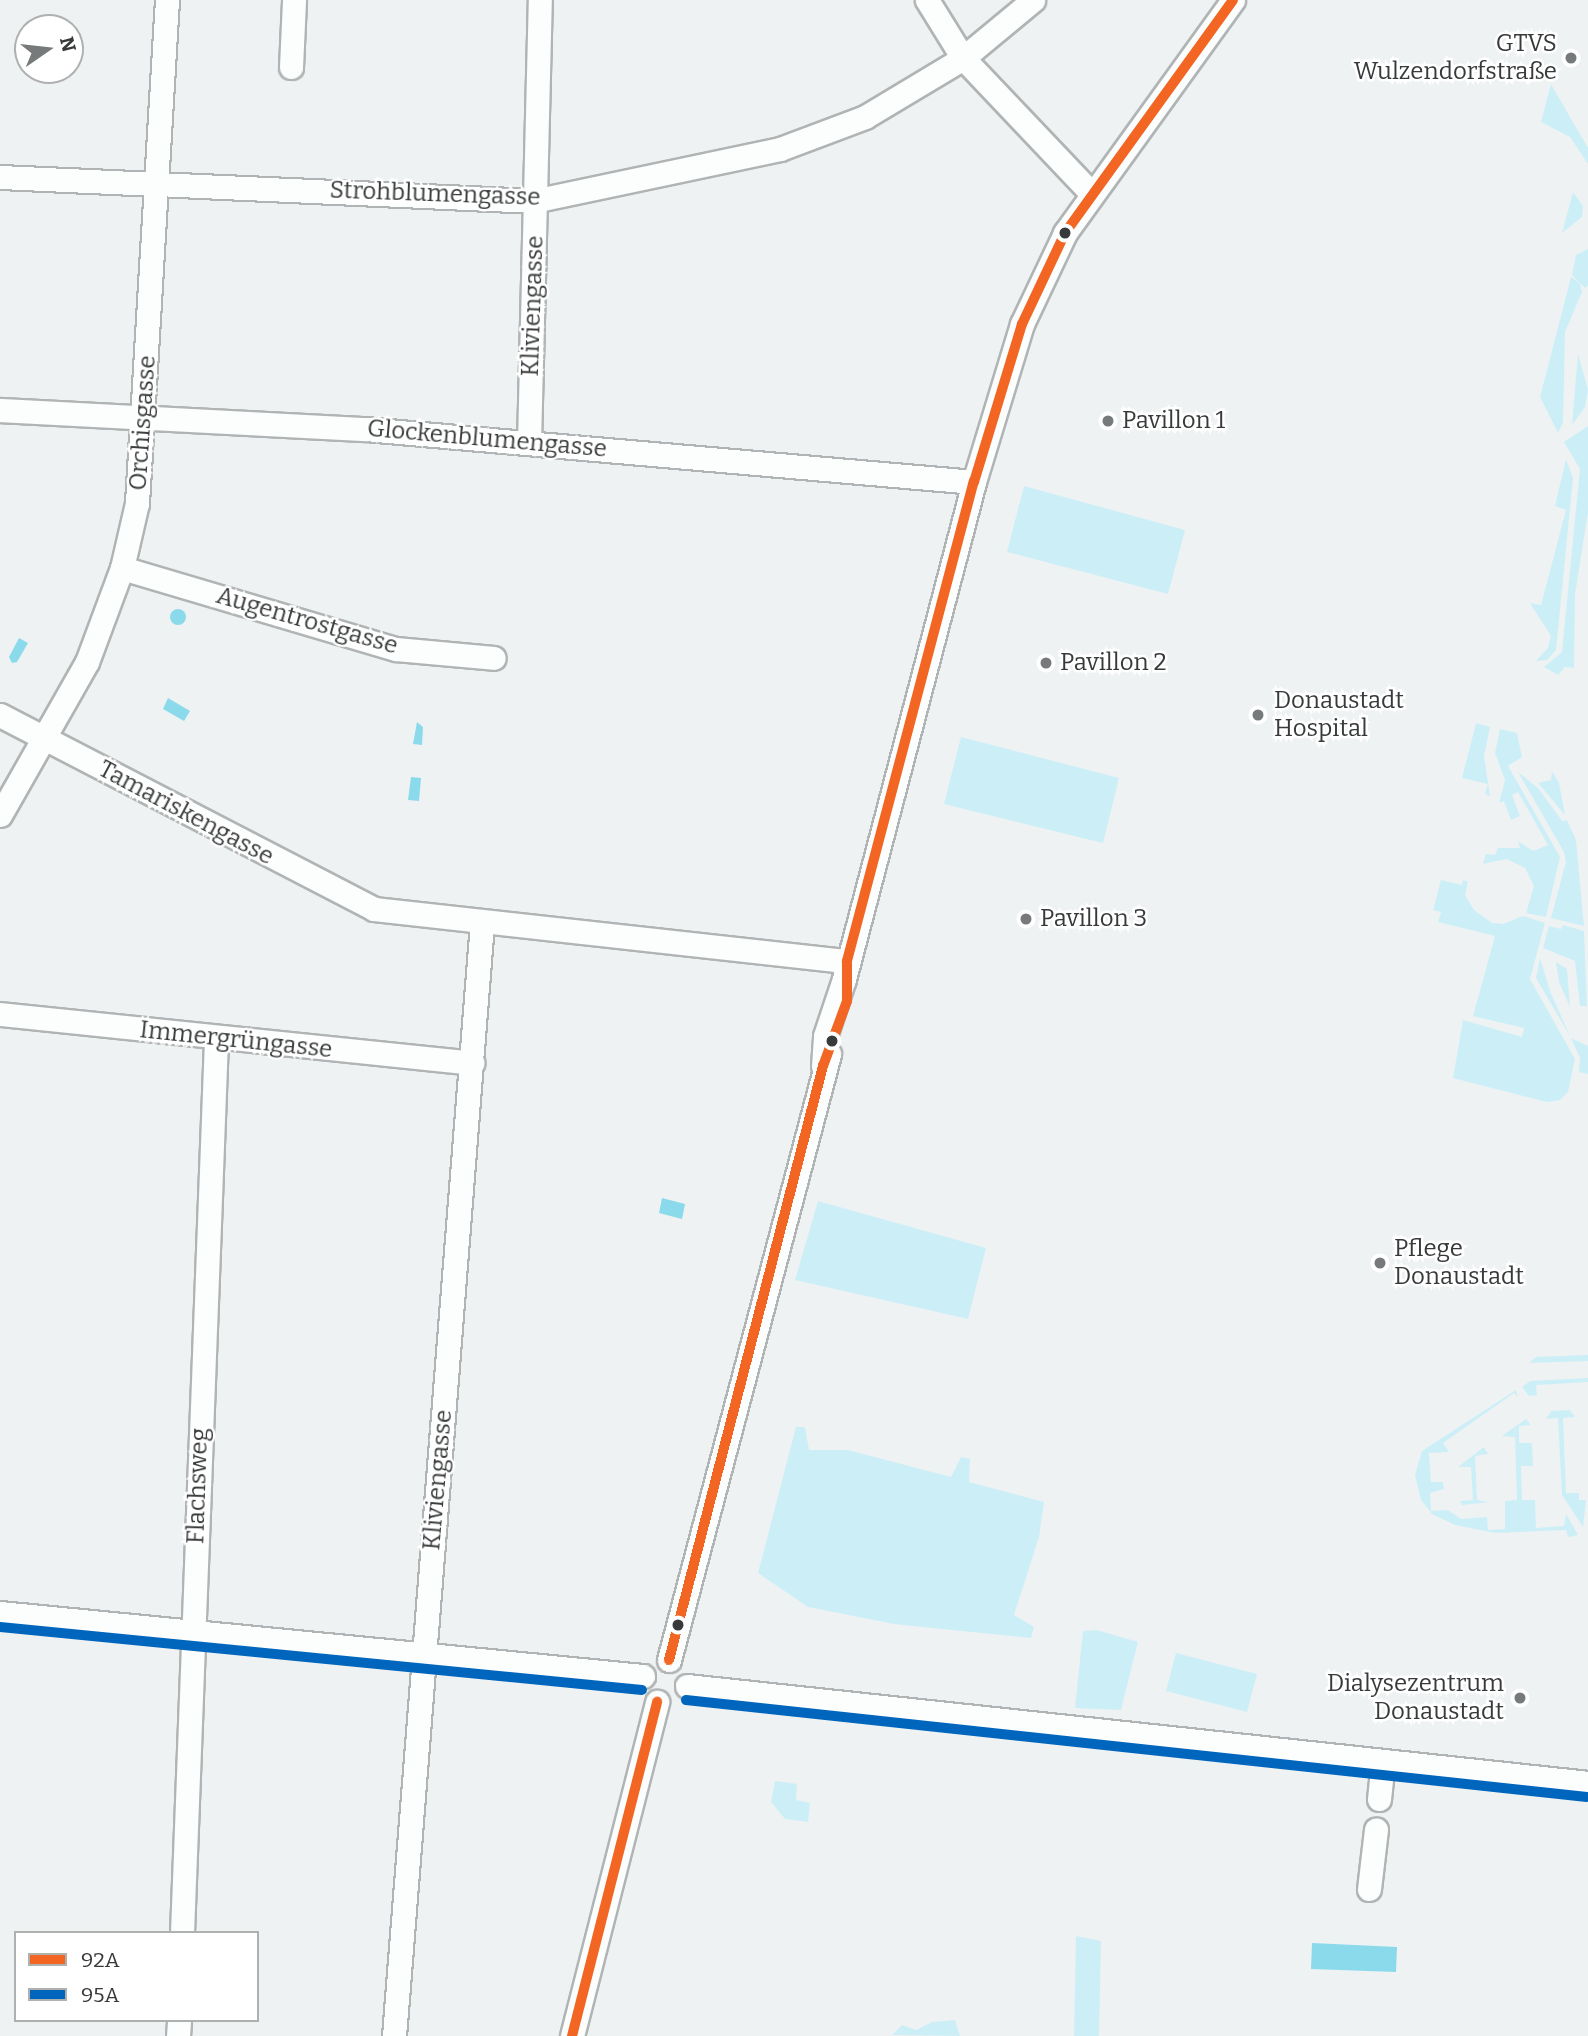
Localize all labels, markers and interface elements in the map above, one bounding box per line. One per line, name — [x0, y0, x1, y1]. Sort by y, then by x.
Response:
north arrow — [14, 14, 84, 84]
place label: GTVS Wulzendorfstraße — [1354, 30, 1557, 86]
text: N — [55, 34, 81, 54]
marker: GTVS Wulzendorfstraße — [1563, 50, 1579, 66]
street label: Strohblumengasse — [329, 176, 541, 212]
unlabelled marker — [1058, 226, 1072, 240]
street label: Kliviengasse — [516, 235, 550, 377]
street label: Orchisgasse — [124, 355, 162, 491]
place label: Pavillon 1 — [1122, 407, 1225, 435]
marker: Pavillon 1 — [1100, 413, 1116, 429]
street label: Glockenblumengasse — [366, 414, 608, 464]
street label: Augentrostgasse — [213, 581, 401, 661]
place label: Pavillon 2 — [1060, 649, 1167, 677]
marker: Pavillon 2 — [1038, 655, 1054, 671]
place label: Donaustadt Hospital — [1274, 687, 1404, 743]
marker: Donaustadt Hospital — [1248, 705, 1268, 725]
street label: Tamariskengasse — [94, 755, 278, 871]
place label: Pavillon 3 — [1040, 905, 1147, 933]
marker: Pavillon 3 — [1018, 911, 1034, 927]
street label: Immergrüngasse — [138, 1016, 334, 1064]
unlabelled marker — [825, 1034, 839, 1048]
place label: Pflege Donaustadt — [1394, 1235, 1524, 1291]
marker: Pflege Donaustadt — [1372, 1255, 1388, 1271]
street label: Kliviengasse — [418, 1409, 458, 1551]
street label: Flachsweg — [182, 1428, 214, 1544]
unlabelled marker — [671, 1618, 685, 1632]
place label: Dialysezentrum Donaustadt — [1327, 1670, 1504, 1726]
marker: Dialysezentrum Donaustadt — [1510, 1688, 1530, 1708]
legend — [14, 1931, 259, 2022]
text: 92A — [81, 1947, 120, 1973]
text: 95A — [81, 1982, 119, 2008]

